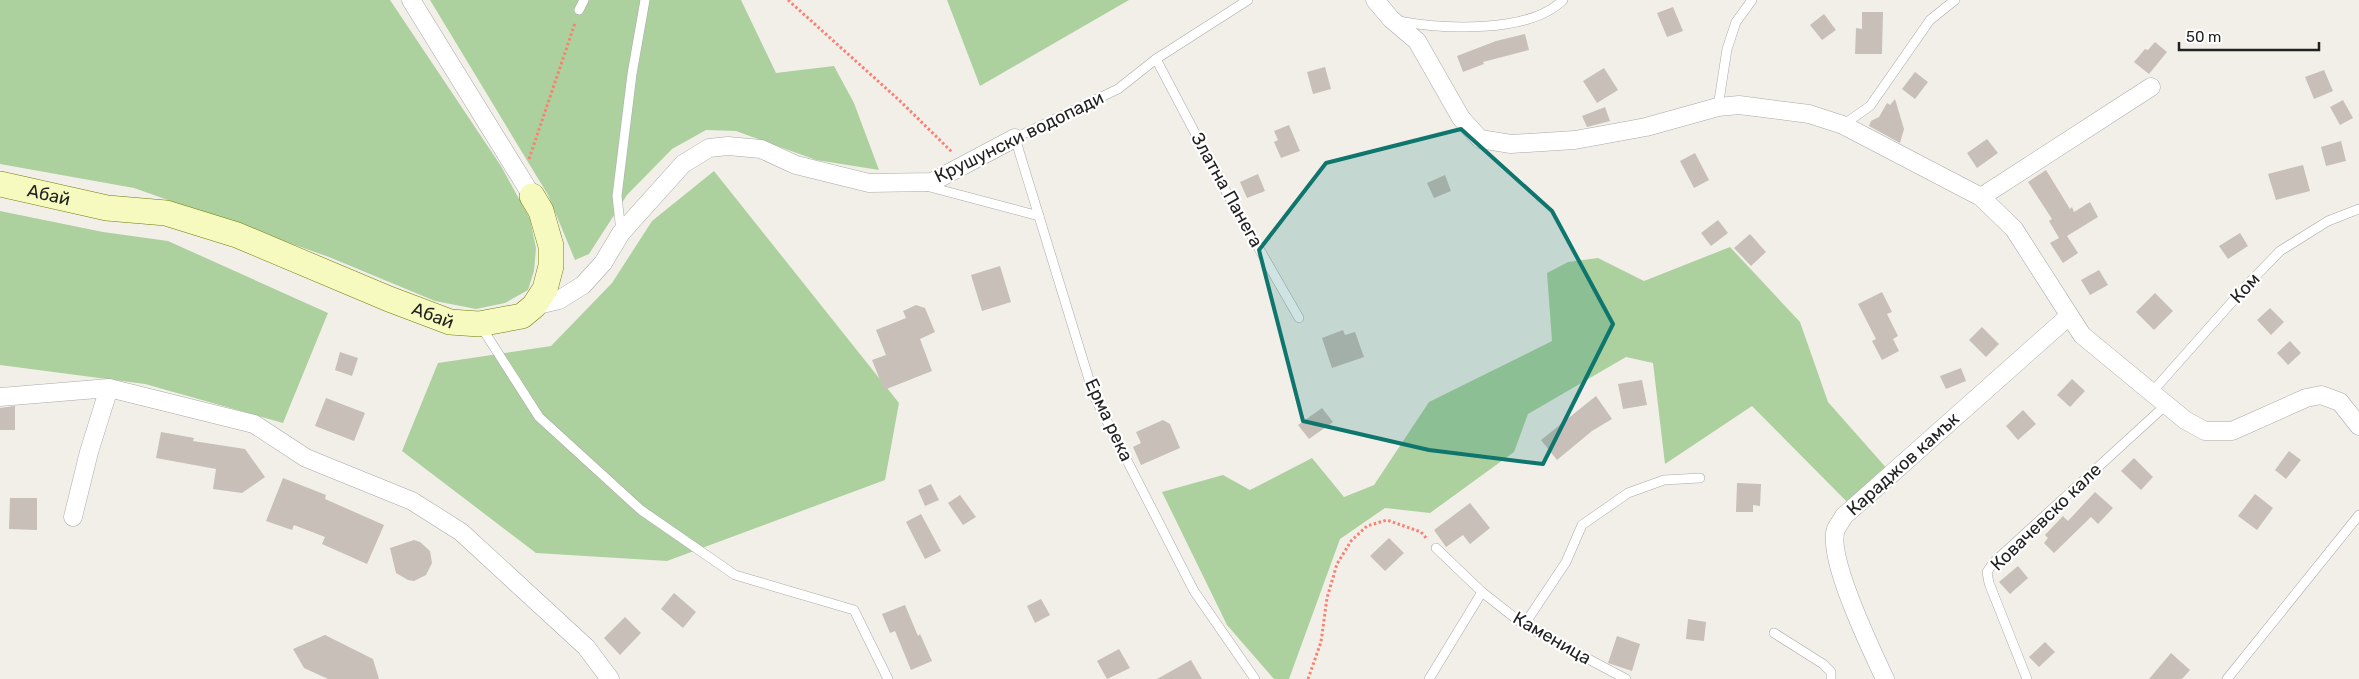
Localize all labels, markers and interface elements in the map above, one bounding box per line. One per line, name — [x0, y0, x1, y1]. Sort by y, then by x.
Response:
scale bar — [2179, 20, 2319, 52]
text: 50 m — [2186, 28, 2221, 46]
street label: Крушунски водопади — [931, 86, 1107, 188]
street label: Златна Панега — [1186, 129, 1268, 251]
street label: Абай — [25, 179, 72, 210]
street label: Ком — [2225, 268, 2265, 308]
street label: Абай — [409, 298, 457, 333]
street label: Ерма река — [1080, 375, 1138, 465]
street label: Караджов камък — [1842, 407, 1964, 520]
street label: Ковачевско кале — [1986, 459, 2106, 575]
street label: Каменица — [1509, 607, 1595, 669]

